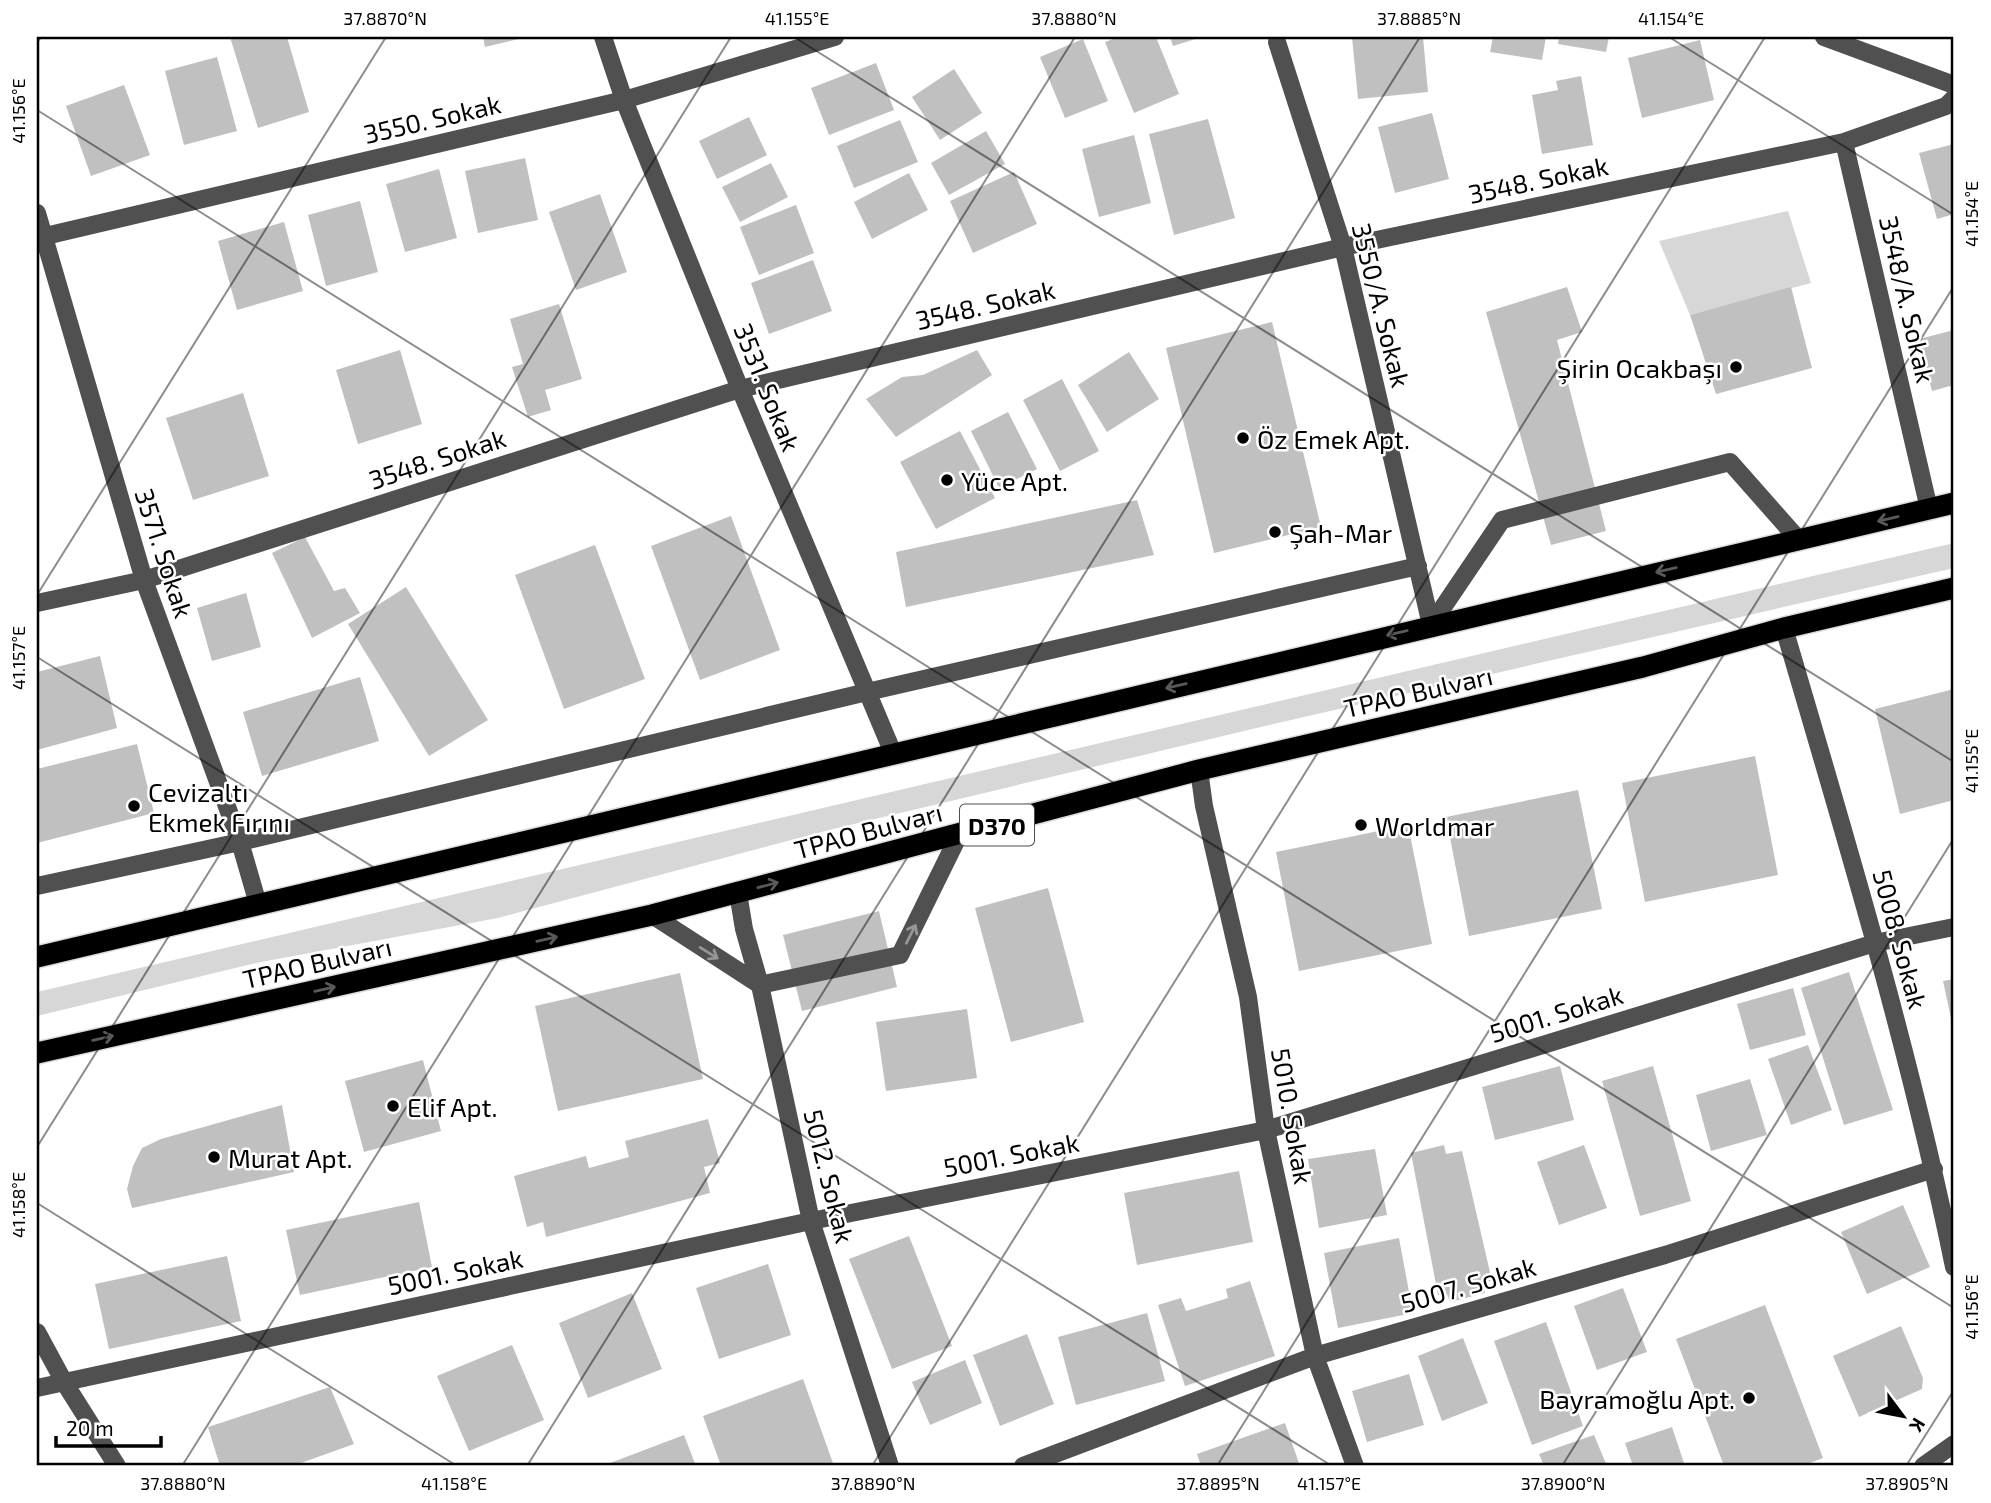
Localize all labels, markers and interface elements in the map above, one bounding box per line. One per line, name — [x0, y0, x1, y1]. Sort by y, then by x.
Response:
text: 37.8870°N — [343, 7, 427, 29]
text: 41.155°E — [765, 7, 829, 29]
text: 37.8880°N — [1031, 7, 1117, 29]
text: 37.8885°N — [1377, 7, 1461, 29]
text: 41.154°E — [1638, 7, 1704, 29]
text: 41.156°E — [7, 78, 29, 144]
street label: 3550. Sokak — [360, 87, 504, 149]
street label: 3548. Sokak — [1465, 149, 1611, 209]
text: 41.154°E — [1960, 181, 1982, 247]
street label: 3548/A. Sokak — [1874, 213, 1942, 385]
street label: 3550/A. Sokak — [1347, 220, 1417, 390]
street label: 3548. Sokak — [912, 273, 1058, 335]
street label: 3531. Sokak — [728, 319, 808, 455]
place label: Şirin Ocakbaşı — [1557, 352, 1722, 385]
marker: Şirin Ocakbaşı — [1728, 359, 1744, 375]
street label: 3548. Sokak — [365, 421, 509, 495]
place label: Öz Emek Apt. — [1257, 423, 1410, 454]
marker: Öz Emek Apt. — [1235, 430, 1251, 446]
place label: Yüce Apt. — [961, 465, 1068, 496]
marker: Yüce Apt. — [939, 472, 955, 488]
street label: 3571. Sokak — [130, 485, 200, 621]
one-way arrow — [1877, 512, 1900, 526]
place label: Şah-Mar — [1289, 517, 1392, 550]
marker: Şah-Mar — [1267, 524, 1283, 540]
one-way arrow — [1655, 564, 1678, 577]
text: 41.157°E — [7, 626, 29, 690]
one-way arrow — [1386, 627, 1409, 640]
street label: TPAO Bulvarı — [1341, 659, 1495, 723]
one-way arrow — [1165, 680, 1188, 693]
text: 41.155°E — [1960, 729, 1982, 793]
place label: Cevizaltı Ekmek Fırını — [148, 776, 290, 837]
street label: TPAO Bulvarı — [791, 795, 945, 865]
marker: Cevizaltı Ekmek Fırını — [126, 798, 142, 814]
road number: D370 — [960, 804, 1034, 846]
place label: Worldmar — [1375, 810, 1494, 841]
marker: Worldmar — [1353, 817, 1369, 833]
street label: 5008. Sokak — [1868, 866, 1934, 1012]
one-way arrow — [757, 878, 779, 891]
one-way arrow — [905, 924, 919, 945]
street label: TPAO Bulvarı — [240, 930, 394, 994]
one-way arrow — [535, 931, 558, 945]
one-way arrow — [698, 947, 718, 961]
street label: 5001. Sokak — [1486, 978, 1626, 1048]
one-way arrow — [313, 981, 336, 995]
one-way arrow — [91, 1031, 114, 1045]
street label: 5010. Sokak — [1266, 1046, 1320, 1186]
place label: Elif Apt. — [407, 1091, 497, 1122]
marker: Elif Apt. — [385, 1098, 401, 1114]
street label: 5012. Sokak — [798, 1106, 862, 1246]
street label: 5001. Sokak — [941, 1126, 1081, 1182]
place label: Murat Apt. — [228, 1142, 353, 1173]
marker: Murat Apt. — [206, 1149, 222, 1165]
text: 41.158°E — [7, 1172, 29, 1238]
street label: 5001. Sokak — [385, 1242, 525, 1300]
street label: 5007. Sokak — [1397, 1250, 1539, 1318]
text: 41.156°E — [1960, 1274, 1982, 1340]
north arrow — [1868, 1380, 1938, 1450]
place label: Bayramoğlu Apt. — [1539, 1383, 1735, 1414]
marker: Bayramoğlu Apt. — [1741, 1390, 1757, 1406]
scale bar — [56, 1405, 161, 1449]
text: K — [1905, 1414, 1931, 1436]
text: 20 m — [66, 1415, 114, 1440]
text: 37.8880°N — [140, 1472, 226, 1494]
text: 41.158°E — [421, 1472, 487, 1494]
text: 37.8890°N — [831, 1472, 915, 1494]
text: 37.8895°N — [1176, 1472, 1260, 1494]
text: 41.157°E — [1297, 1472, 1361, 1494]
text: 37.8900°N — [1521, 1472, 1605, 1494]
text: 37.8905°N — [1865, 1472, 1949, 1494]

